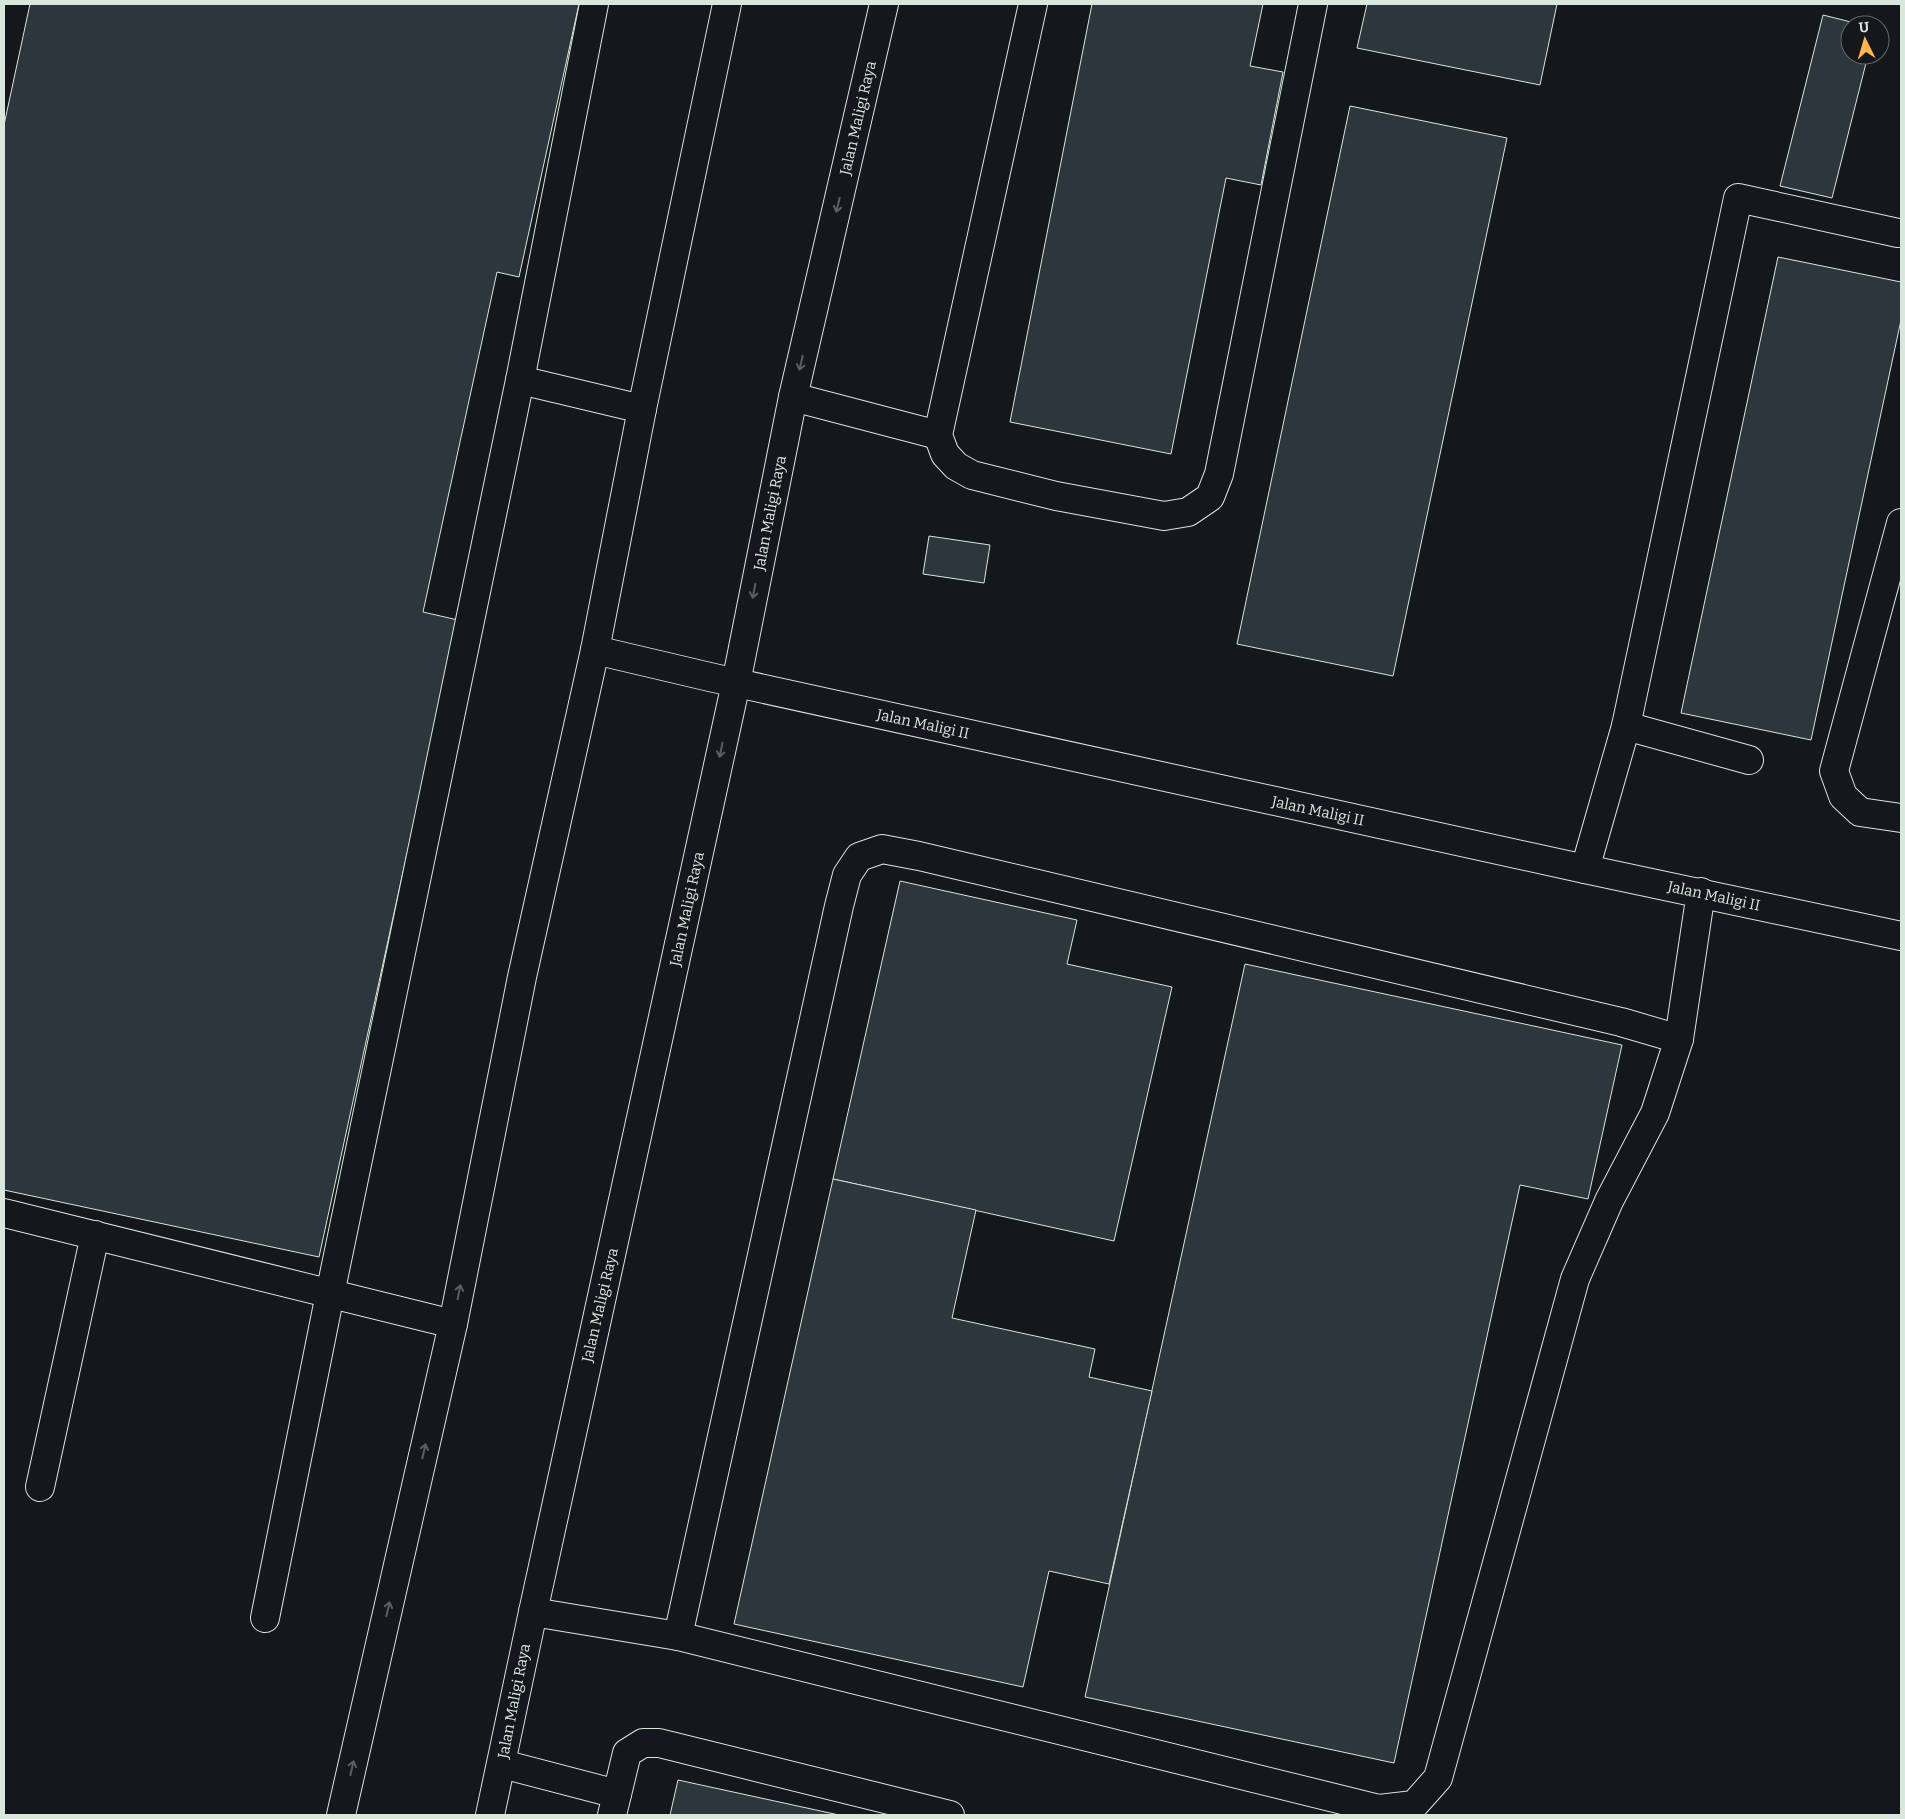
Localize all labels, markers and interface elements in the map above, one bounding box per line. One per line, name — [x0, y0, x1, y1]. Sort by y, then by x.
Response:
north arrow — [1840, 15, 1890, 65]
text: U — [1858, 19, 1870, 36]
street label: Jalan Maligi Raya — [836, 59, 880, 178]
one-way arrow — [833, 196, 842, 212]
one-way arrow — [796, 355, 805, 371]
street label: Jalan Maligi Raya — [750, 454, 790, 573]
one-way arrow — [749, 582, 759, 598]
street label: Jalan Maligi II — [874, 705, 971, 743]
one-way arrow — [716, 742, 726, 758]
street label: Jalan Maligi II — [1269, 792, 1366, 830]
street label: Jalan Maligi Raya — [666, 850, 708, 969]
street label: Jalan Maligi II — [1665, 877, 1762, 915]
street label: Jalan Maligi Raya — [578, 1246, 622, 1365]
one-way arrow — [455, 1285, 465, 1301]
one-way arrow — [420, 1443, 429, 1459]
one-way arrow — [384, 1602, 393, 1618]
street label: Jalan Maligi Raya — [494, 1642, 534, 1761]
one-way arrow — [348, 1760, 357, 1776]

